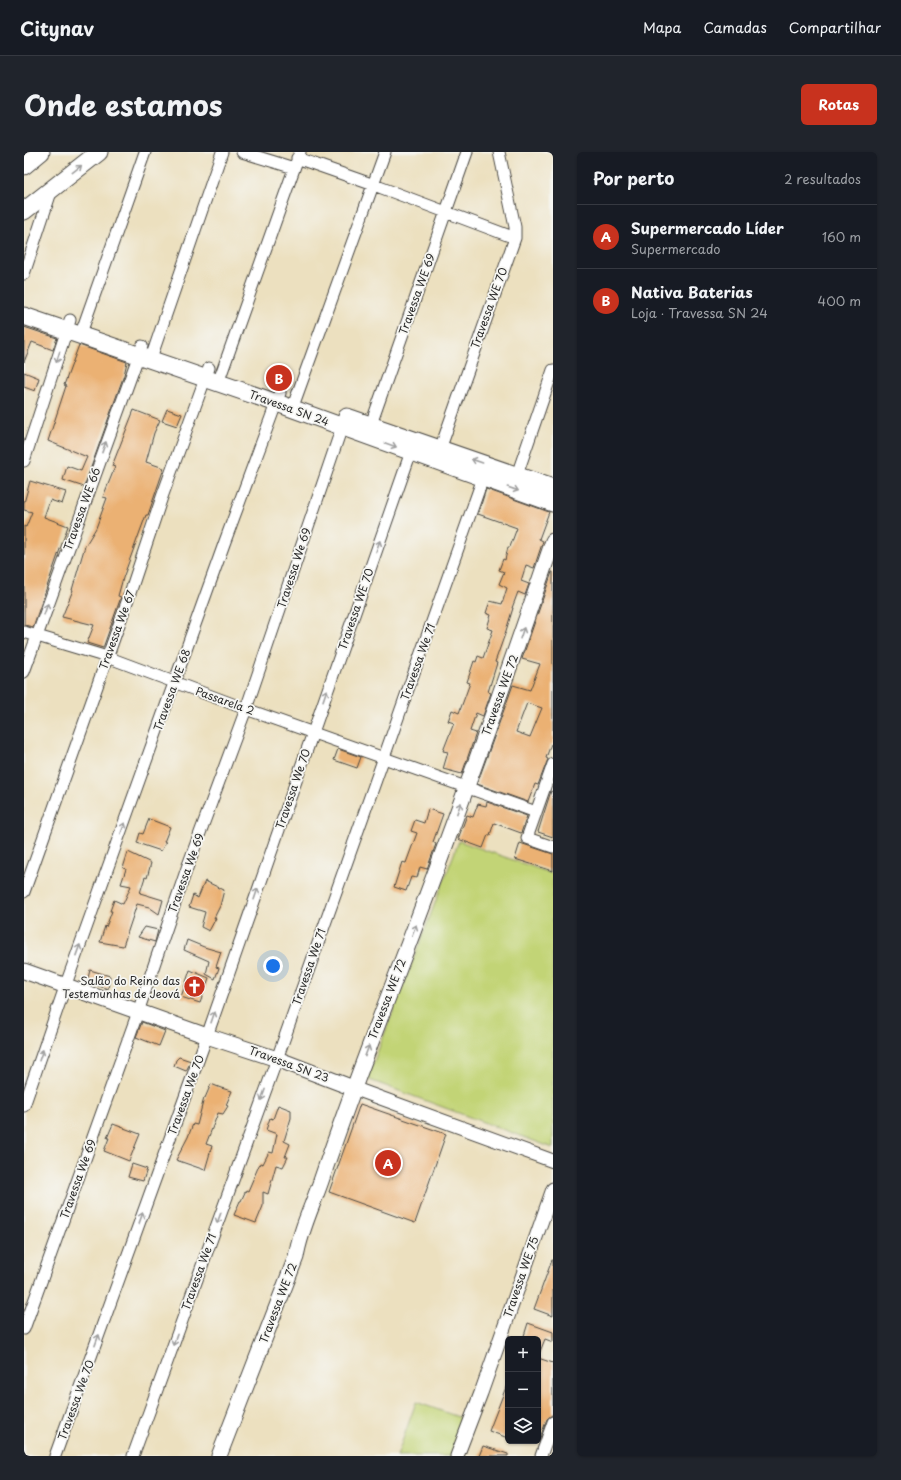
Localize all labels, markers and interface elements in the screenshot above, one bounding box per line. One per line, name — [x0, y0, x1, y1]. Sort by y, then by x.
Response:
text: Citynav — [20, 14, 94, 42]
text: Mapa — [643, 17, 681, 38]
text: Camadas — [703, 17, 767, 38]
text: Compartilhar — [789, 17, 881, 38]
text: Onde estamos — [24, 83, 223, 126]
button: Rotas — [801, 84, 877, 125]
one-way arrow — [71, 165, 82, 174]
text: Por perto — [593, 165, 674, 191]
text: 2 resultados — [784, 169, 861, 188]
text: Supermercado Líder — [631, 216, 784, 239]
text: A — [601, 227, 611, 246]
text: 160 m — [822, 227, 861, 246]
text: Supermercado — [631, 239, 721, 258]
street label: Travessa WE 69 — [394, 251, 439, 337]
street label: Travessa WE 70 — [466, 265, 511, 351]
text: Nativa Baterias — [631, 280, 753, 303]
text: B — [602, 291, 610, 310]
text: 400 m — [818, 291, 861, 310]
text: Loja · Travessa SN 24 — [631, 303, 768, 322]
one-way arrow — [54, 351, 61, 364]
pin: B — [266, 363, 292, 393]
street label: Travessa SN 24 — [247, 385, 332, 430]
one-way arrow — [101, 442, 109, 454]
one-way arrow — [385, 442, 398, 449]
one-way arrow — [471, 457, 483, 465]
street label: Travessa WE 66 — [59, 465, 104, 553]
one-way arrow — [507, 486, 520, 493]
street label: Travessa We 69 — [272, 525, 315, 610]
one-way arrow — [375, 540, 382, 553]
street label: Travessa WE 70 — [334, 566, 377, 652]
street label: Travessa We 67 — [94, 588, 139, 672]
one-way arrow — [43, 603, 51, 615]
street label: Travessa We 71 — [396, 621, 439, 703]
one-way arrow — [518, 627, 526, 639]
street label: Travessa WE 68 — [149, 646, 194, 733]
street label: Travessa WE 72 — [477, 652, 522, 738]
street label: Passarela 2 — [193, 682, 257, 719]
one-way arrow — [322, 690, 330, 702]
street label: Travessa We 70 — [271, 746, 314, 831]
one-way arrow — [456, 803, 464, 815]
one-way arrow — [119, 822, 127, 834]
street label: Travessa We 69 — [163, 830, 208, 915]
one-way arrow — [253, 887, 260, 900]
one-way arrow — [410, 924, 418, 936]
street label: Travessa We 71 — [287, 926, 330, 1008]
one-way arrow — [75, 945, 83, 957]
your location — [263, 956, 283, 976]
street label: Travessa WE 72 — [363, 956, 410, 1042]
place label: Salão do Reino das Testemunhas de Jeová — [62, 972, 180, 1002]
church icon: Salão do Reino das Testemunhas de Jeová — [182, 974, 208, 1000]
one-way arrow — [210, 1011, 218, 1023]
street label: Travessa SN 23 — [247, 1041, 332, 1086]
one-way arrow — [363, 1046, 371, 1058]
one-way arrow — [38, 1050, 46, 1062]
street label: Travessa We 70 — [163, 1052, 208, 1137]
one-way arrow — [259, 1089, 267, 1101]
street label: Travessa We 69 — [55, 1136, 100, 1221]
pin: A — [375, 1148, 401, 1178]
one-way arrow — [214, 1211, 222, 1223]
one-way arrow — [138, 1212, 145, 1225]
street label: Travessa We 71 — [177, 1231, 220, 1313]
street label: Travessa WE 75 — [499, 1234, 542, 1320]
street label: Travessa WE 72 — [254, 1260, 301, 1346]
one-way arrow — [171, 1333, 178, 1346]
one-way arrow — [94, 1335, 102, 1347]
map controls — [505, 1336, 541, 1444]
button: + — [505, 1336, 541, 1372]
street label: Travessa We 70 — [53, 1357, 98, 1442]
button: − — [505, 1372, 541, 1408]
button: layers — [505, 1408, 541, 1444]

